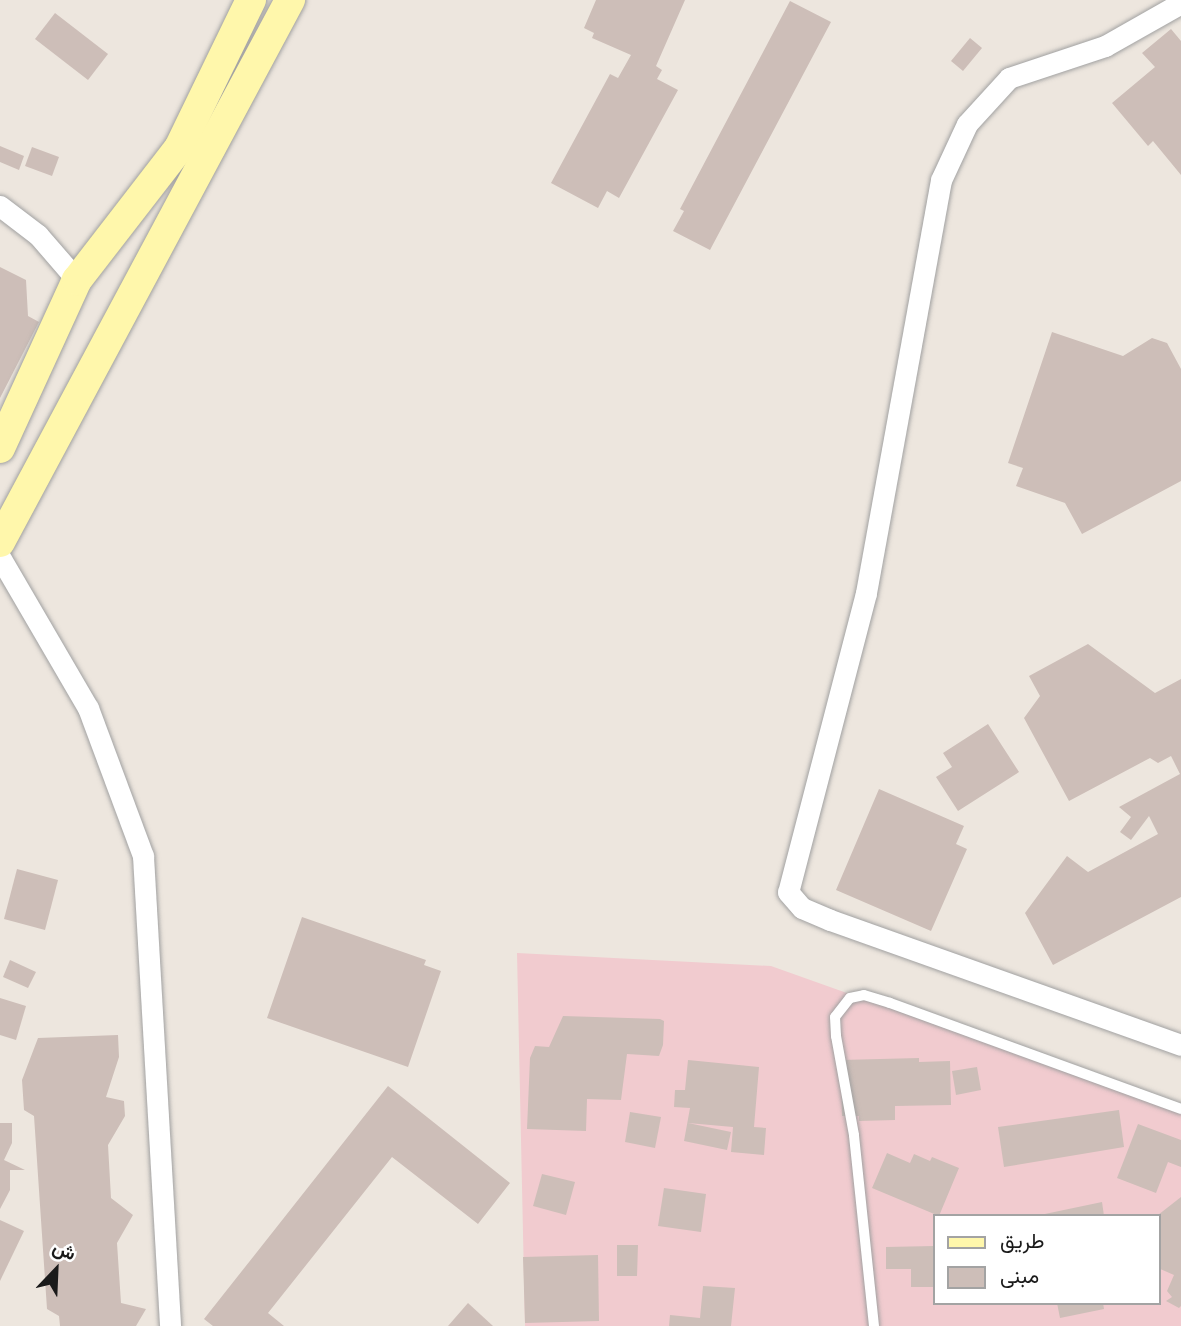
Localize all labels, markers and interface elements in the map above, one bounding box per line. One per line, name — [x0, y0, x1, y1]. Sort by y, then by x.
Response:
legend — [932, 1214, 1160, 1305]
text: طريق — [1000, 1228, 1045, 1253]
north arrow — [21, 1235, 91, 1305]
text: ش — [49, 1235, 79, 1265]
text: مبنى — [1000, 1263, 1039, 1288]

